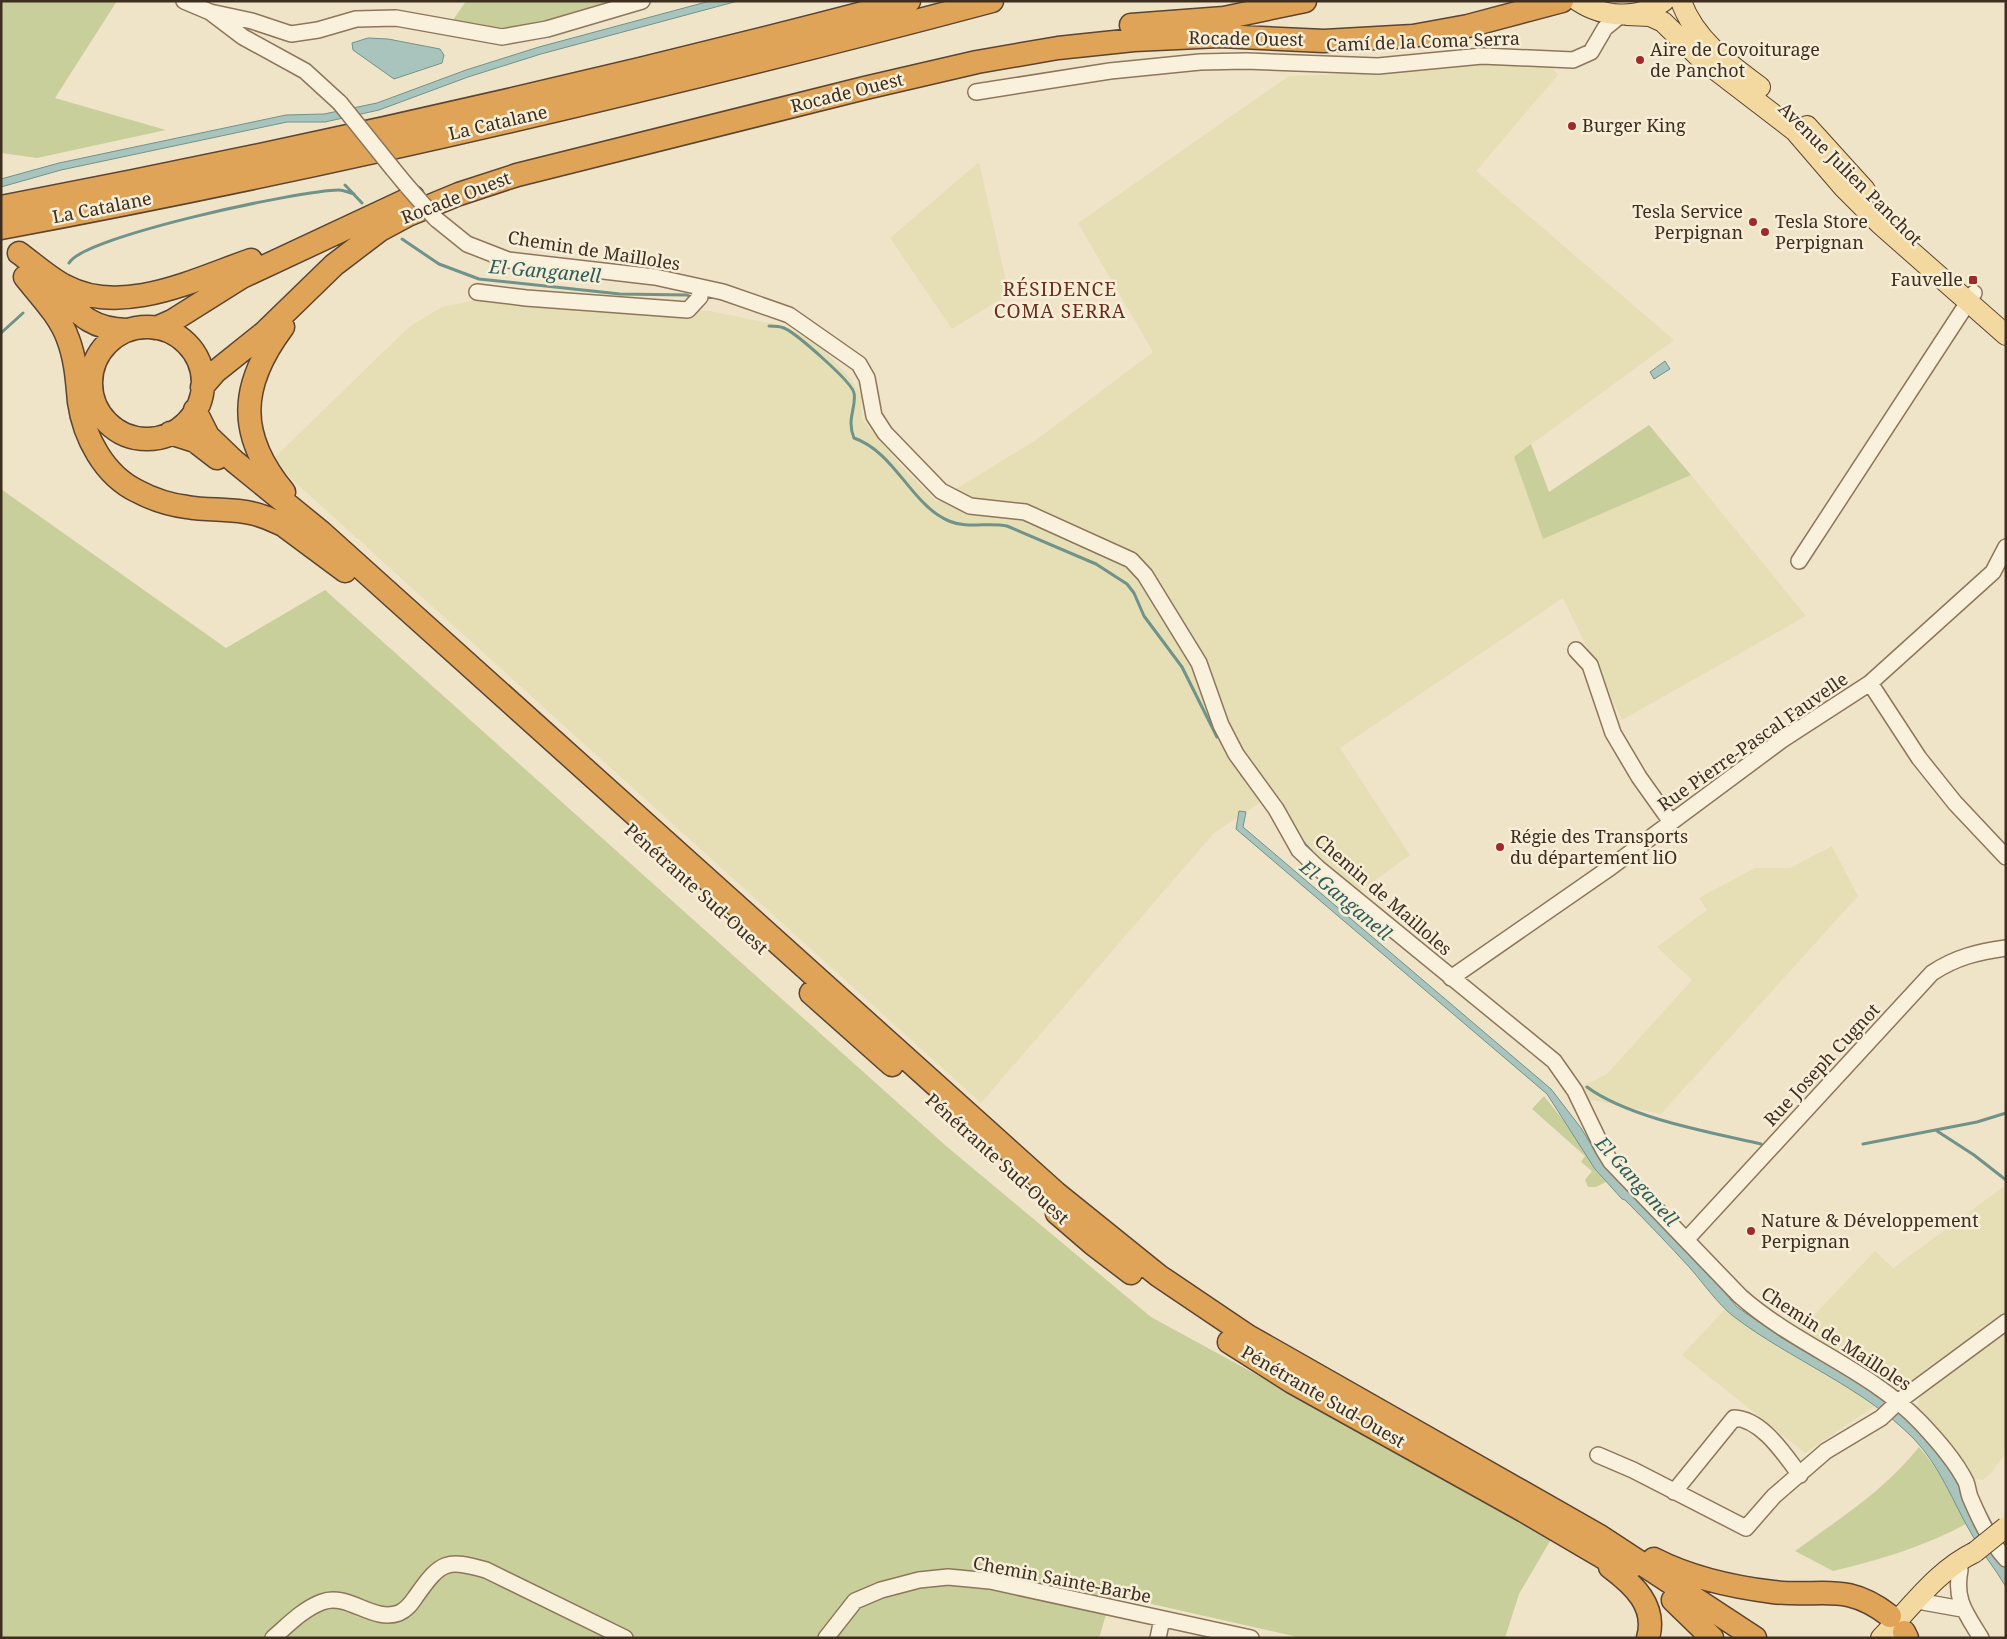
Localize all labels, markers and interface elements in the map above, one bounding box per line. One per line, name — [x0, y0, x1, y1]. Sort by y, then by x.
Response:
street label: Rocade Ouest — [1188, 25, 1304, 51]
street label: Camí de la Coma Serra — [1326, 26, 1520, 56]
place label: Aire de Covoiturage de Panchot — [1650, 37, 1820, 82]
marker: Aire de Covoiturage de Panchot — [1634, 54, 1646, 66]
street label: Rocade Ouest — [788, 66, 906, 118]
street label: Avenue Julien Panchot — [1774, 96, 1928, 250]
street label: La Catalane — [446, 99, 550, 145]
place label: Burger King — [1582, 113, 1686, 137]
marker: Burger King — [1566, 120, 1578, 132]
street label: Rocade Ouest — [397, 165, 514, 229]
street label: La Catalane — [50, 186, 153, 228]
place label: Tesla Service Perpignan — [1632, 199, 1743, 244]
place label: Tesla Store Perpignan — [1775, 209, 1868, 254]
marker: Tesla Service Perpignan — [1747, 216, 1759, 228]
street label: Chemin de Mailloles — [506, 225, 682, 275]
marker: Tesla Store Perpignan — [1759, 226, 1771, 238]
water label: El Ganganell — [487, 253, 602, 289]
place label: Fauvelle — [1891, 267, 1963, 291]
marker: Fauvelle — [1967, 274, 1979, 286]
district label: RÉSIDENCE COMA SERRA — [994, 276, 1126, 324]
street label: Rue Pierre-Pascal Fauvelle — [1653, 666, 1852, 816]
street label: Pénétrante Sud-Ouest — [620, 817, 774, 959]
place label: Régie des Transports du département liO — [1510, 824, 1688, 869]
street label: Chemin de Mailloles — [1310, 828, 1457, 960]
marker: Régie des Transports du département liO — [1494, 841, 1506, 853]
water label: El Ganganell — [1294, 853, 1398, 946]
street label: Rue Joseph Cugnot — [1758, 998, 1885, 1131]
street label: Pénétrante Sud-Ouest — [921, 1087, 1075, 1229]
water label: El Ganganell — [1589, 1130, 1684, 1232]
place label: Nature & Développement Perpignan — [1761, 1208, 1979, 1253]
marker: Nature & Développement Perpignan — [1745, 1225, 1757, 1237]
street label: Chemin de Mailloles — [1757, 1281, 1916, 1396]
street label: Pénétrante Sud-Ouest — [1237, 1339, 1410, 1453]
street label: Chemin Sainte-Barbe — [971, 1550, 1153, 1608]

